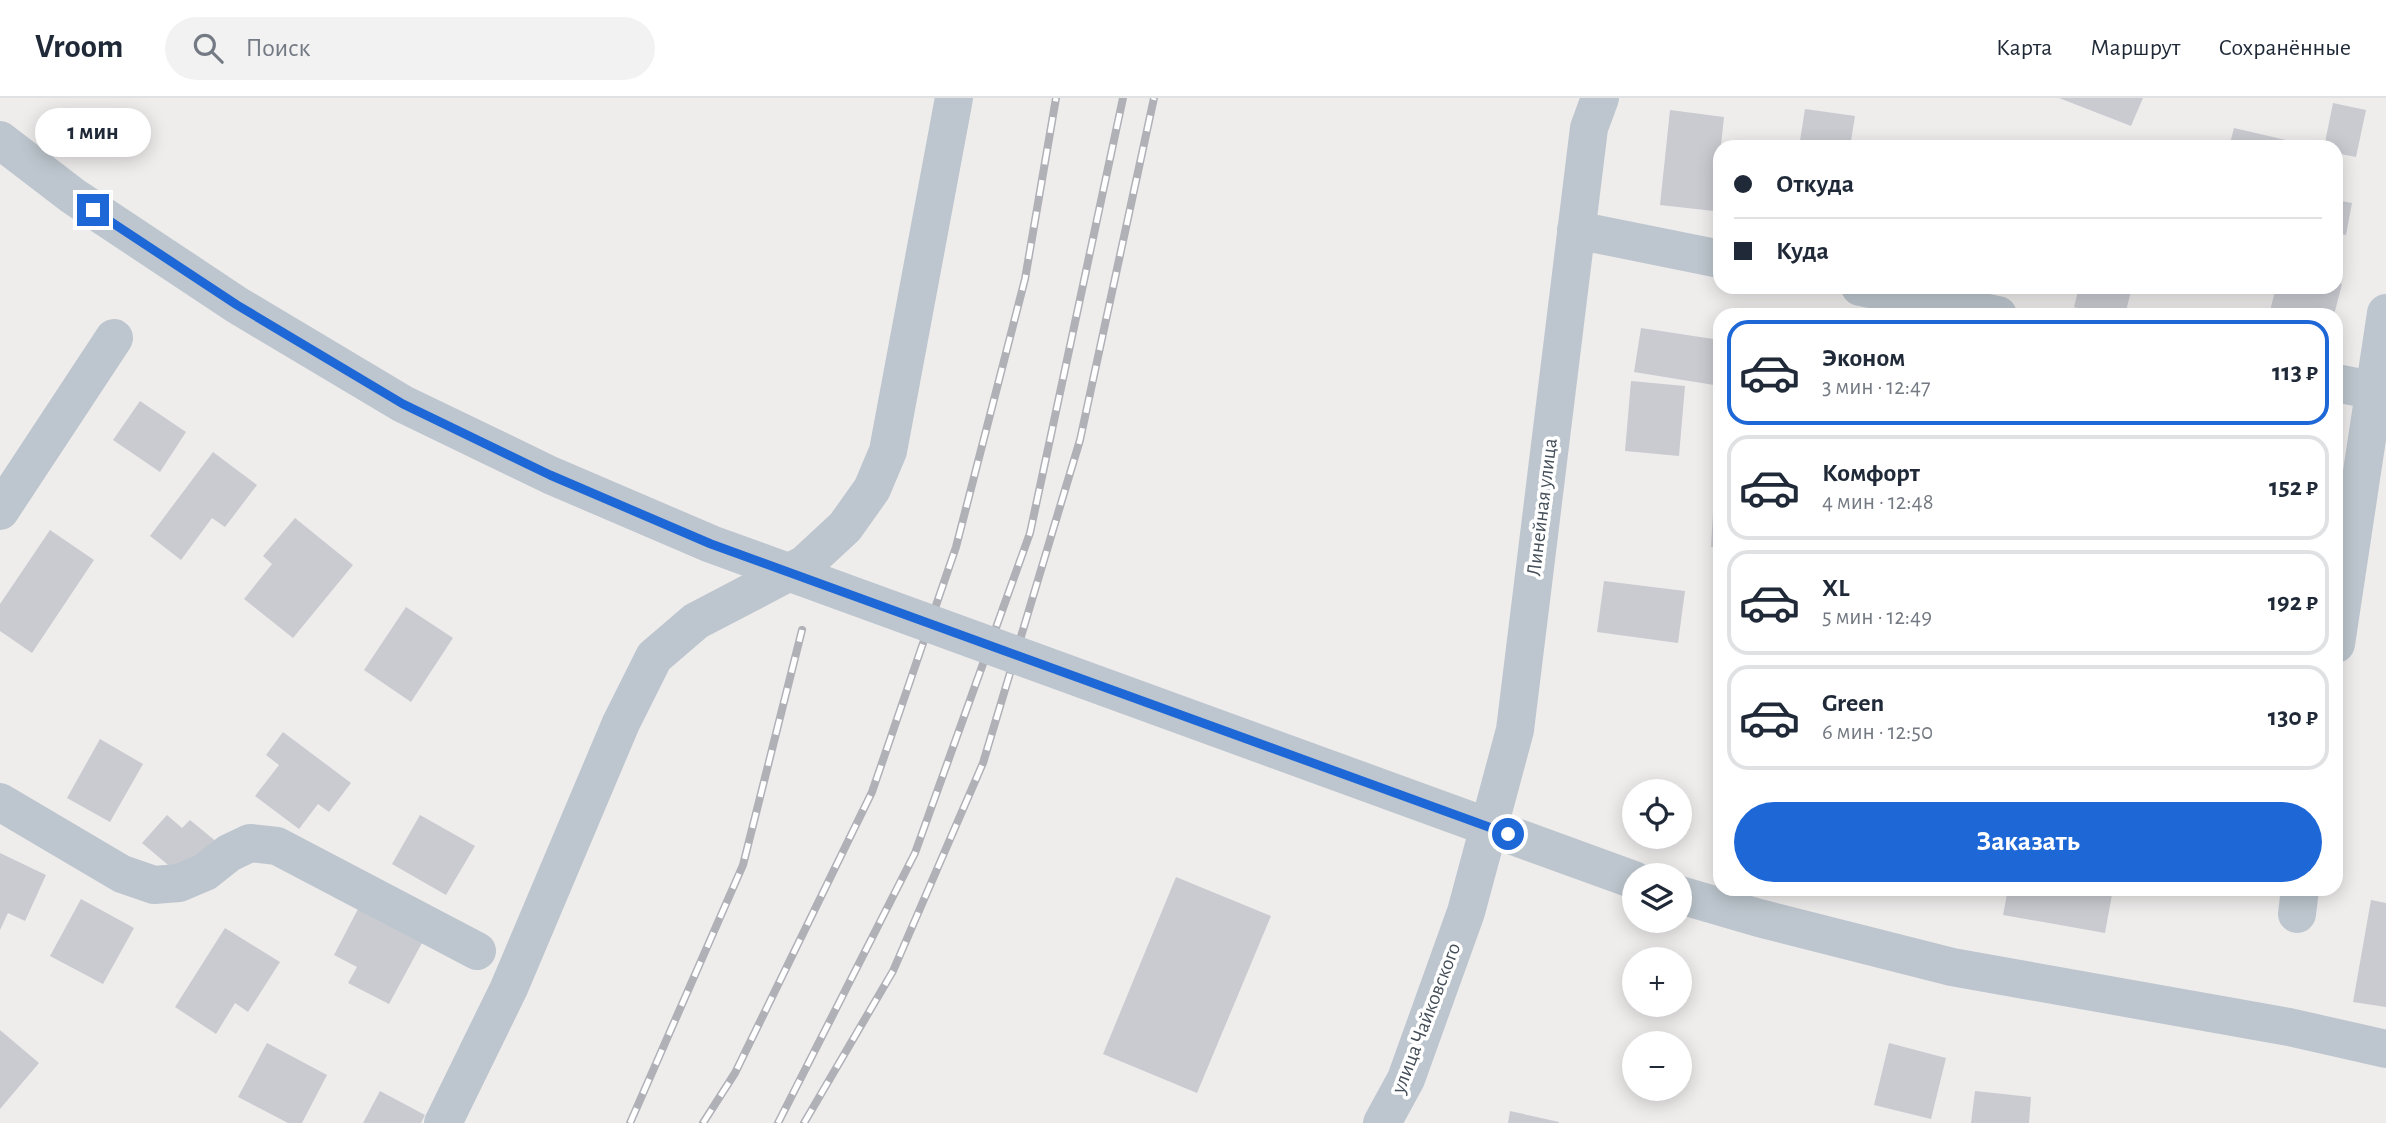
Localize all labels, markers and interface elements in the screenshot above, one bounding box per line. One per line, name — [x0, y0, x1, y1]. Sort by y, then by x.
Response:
search box — [165, 17, 655, 80]
icon: search — [189, 29, 227, 67]
text: Vroom — [35, 31, 123, 64]
text: Поиск — [245, 35, 310, 61]
text: Карта — [1996, 36, 2052, 60]
text: Маршрут — [2090, 36, 2180, 60]
text: Сохранённые — [2218, 36, 2351, 60]
callout: 1 мин — [35, 108, 151, 158]
text: 1 мин — [67, 121, 119, 144]
text: Откуда — [1776, 171, 1854, 197]
route end — [77, 194, 109, 226]
text: Куда — [1776, 238, 1829, 264]
icon: car — [1738, 341, 1801, 404]
text: Эконом — [1822, 345, 1905, 371]
text: 113 ₽ — [2272, 359, 2318, 385]
text: 3 мин · 12:47 — [1822, 376, 1931, 399]
street label: Линейная улица — [1523, 436, 1561, 577]
icon: car — [1738, 456, 1801, 519]
text: Комфорт — [1822, 460, 1920, 486]
text: 152 ₽ — [2269, 474, 2318, 500]
text: 4 мин · 12:48 — [1822, 491, 1934, 514]
icon: car — [1738, 571, 1801, 634]
text: XL — [1822, 575, 1849, 601]
text: 192 ₽ — [2268, 589, 2318, 615]
text: 5 мин · 12:49 — [1822, 606, 1932, 629]
icon: car — [1738, 686, 1801, 749]
text: Green — [1822, 690, 1884, 716]
text: 130 ₽ — [2268, 704, 2318, 730]
text: 6 мин · 12:50 — [1822, 721, 1933, 744]
map controls — [1622, 779, 1692, 1101]
button: locate — [1622, 779, 1692, 849]
button: Заказать — [1734, 802, 2322, 882]
route start — [1492, 818, 1524, 850]
button: layers — [1622, 863, 1692, 933]
street label: улица Чайковского — [1387, 940, 1464, 1097]
button: + — [1622, 947, 1692, 1017]
button: − — [1622, 1031, 1692, 1101]

